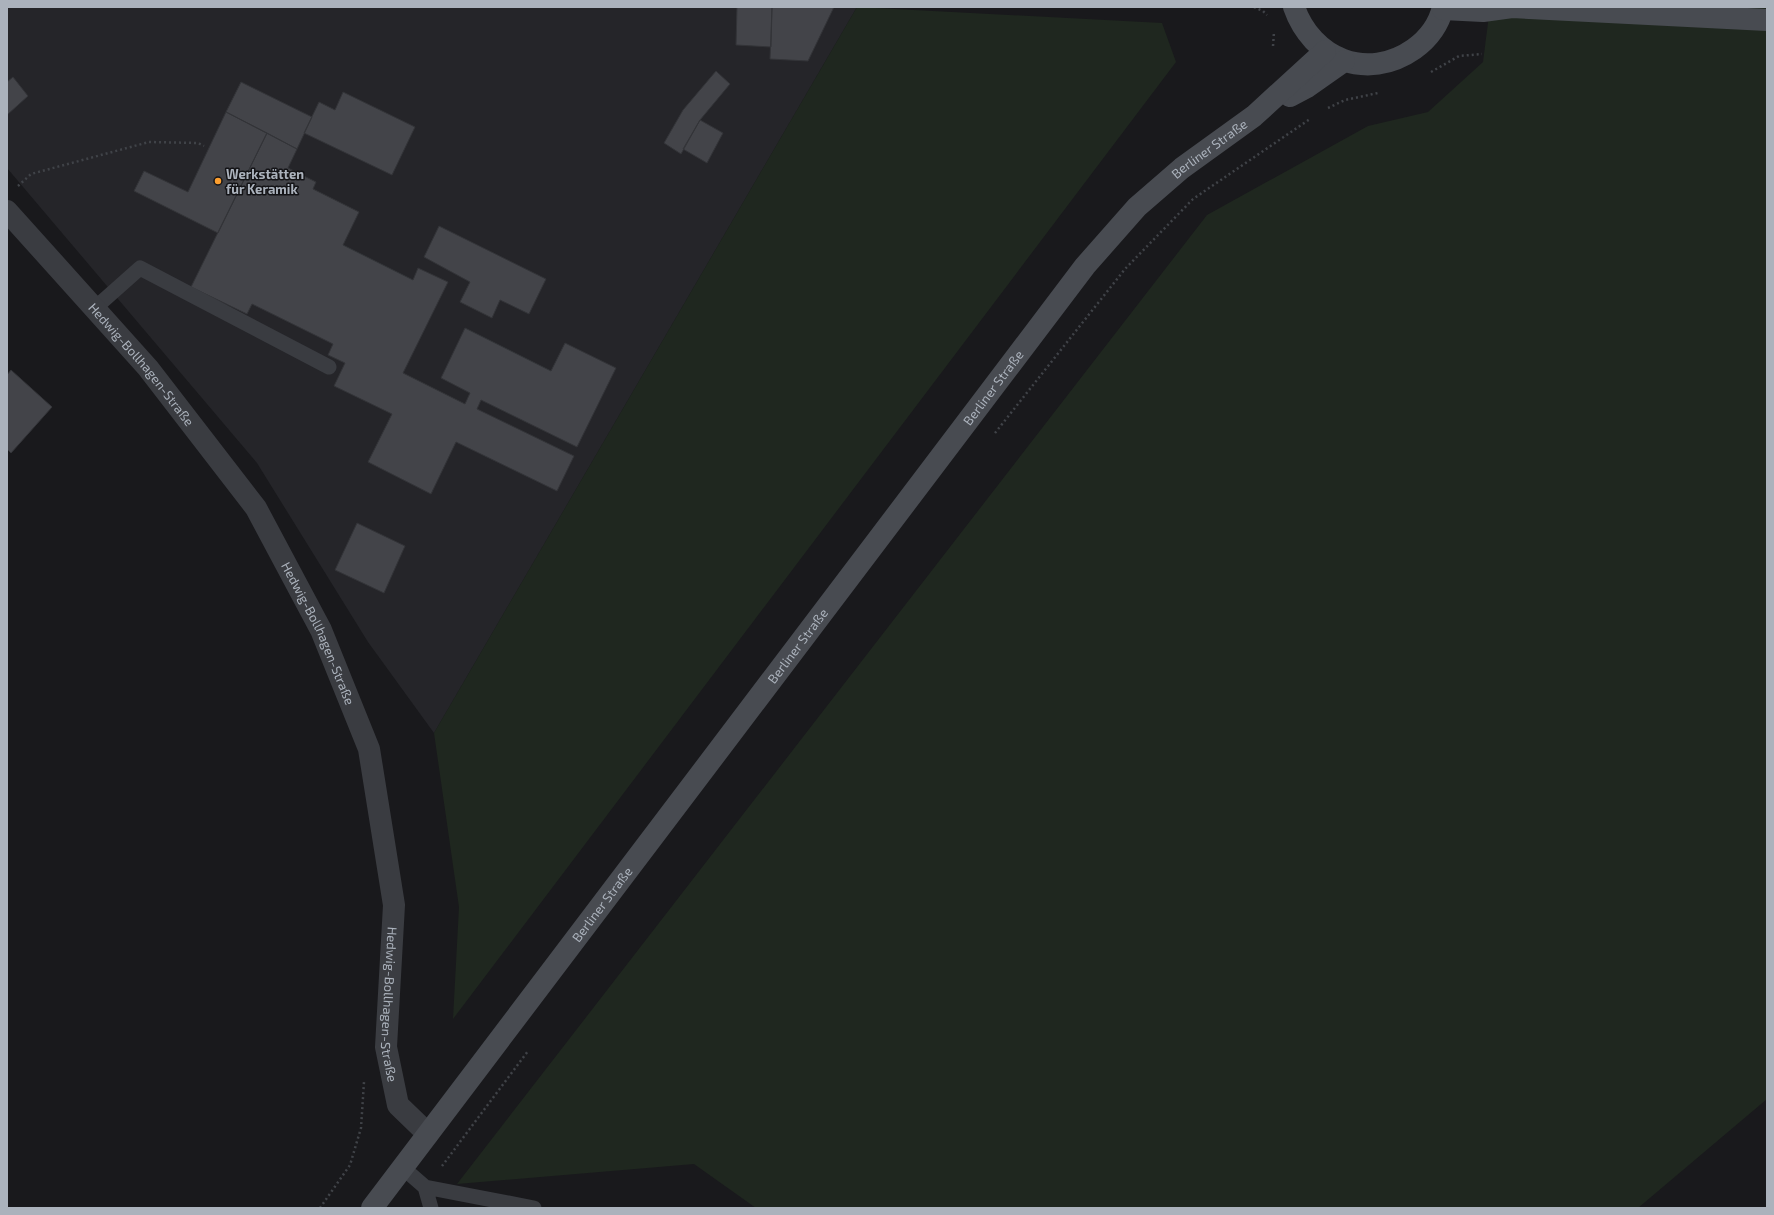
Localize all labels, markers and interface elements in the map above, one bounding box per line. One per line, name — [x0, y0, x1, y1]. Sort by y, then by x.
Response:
street label: Berliner Straße — [1168, 116, 1250, 182]
place label: Werkstätten für Keramik — [226, 166, 304, 197]
marker: Werkstätten für Keramik — [213, 176, 223, 186]
street label: Hedwig-Bollhagen-Straße — [85, 299, 198, 429]
street label: Berliner Straße — [959, 347, 1027, 428]
street label: Hedwig-Bollhagen-Straße — [278, 559, 358, 707]
street label: Berliner Straße — [764, 605, 831, 687]
street label: Berliner Straße — [568, 863, 636, 945]
street label: Hedwig-Bollhagen-Straße — [378, 926, 401, 1083]

